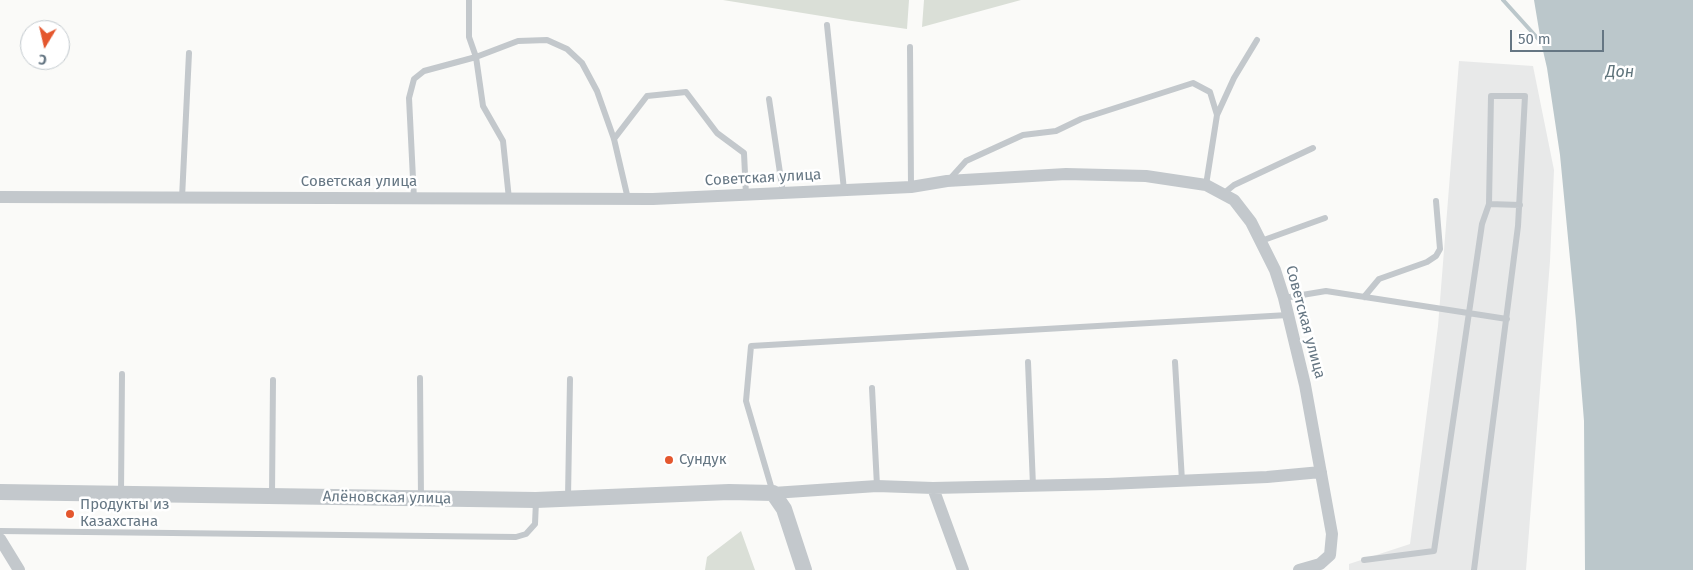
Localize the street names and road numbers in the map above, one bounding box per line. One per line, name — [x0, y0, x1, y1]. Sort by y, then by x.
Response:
street label: Советская улица — [704, 166, 822, 190]
street label: Советская улица — [301, 173, 417, 191]
street label: Советская улица — [1281, 263, 1329, 381]
street label: Алёновская улица — [323, 488, 451, 508]

